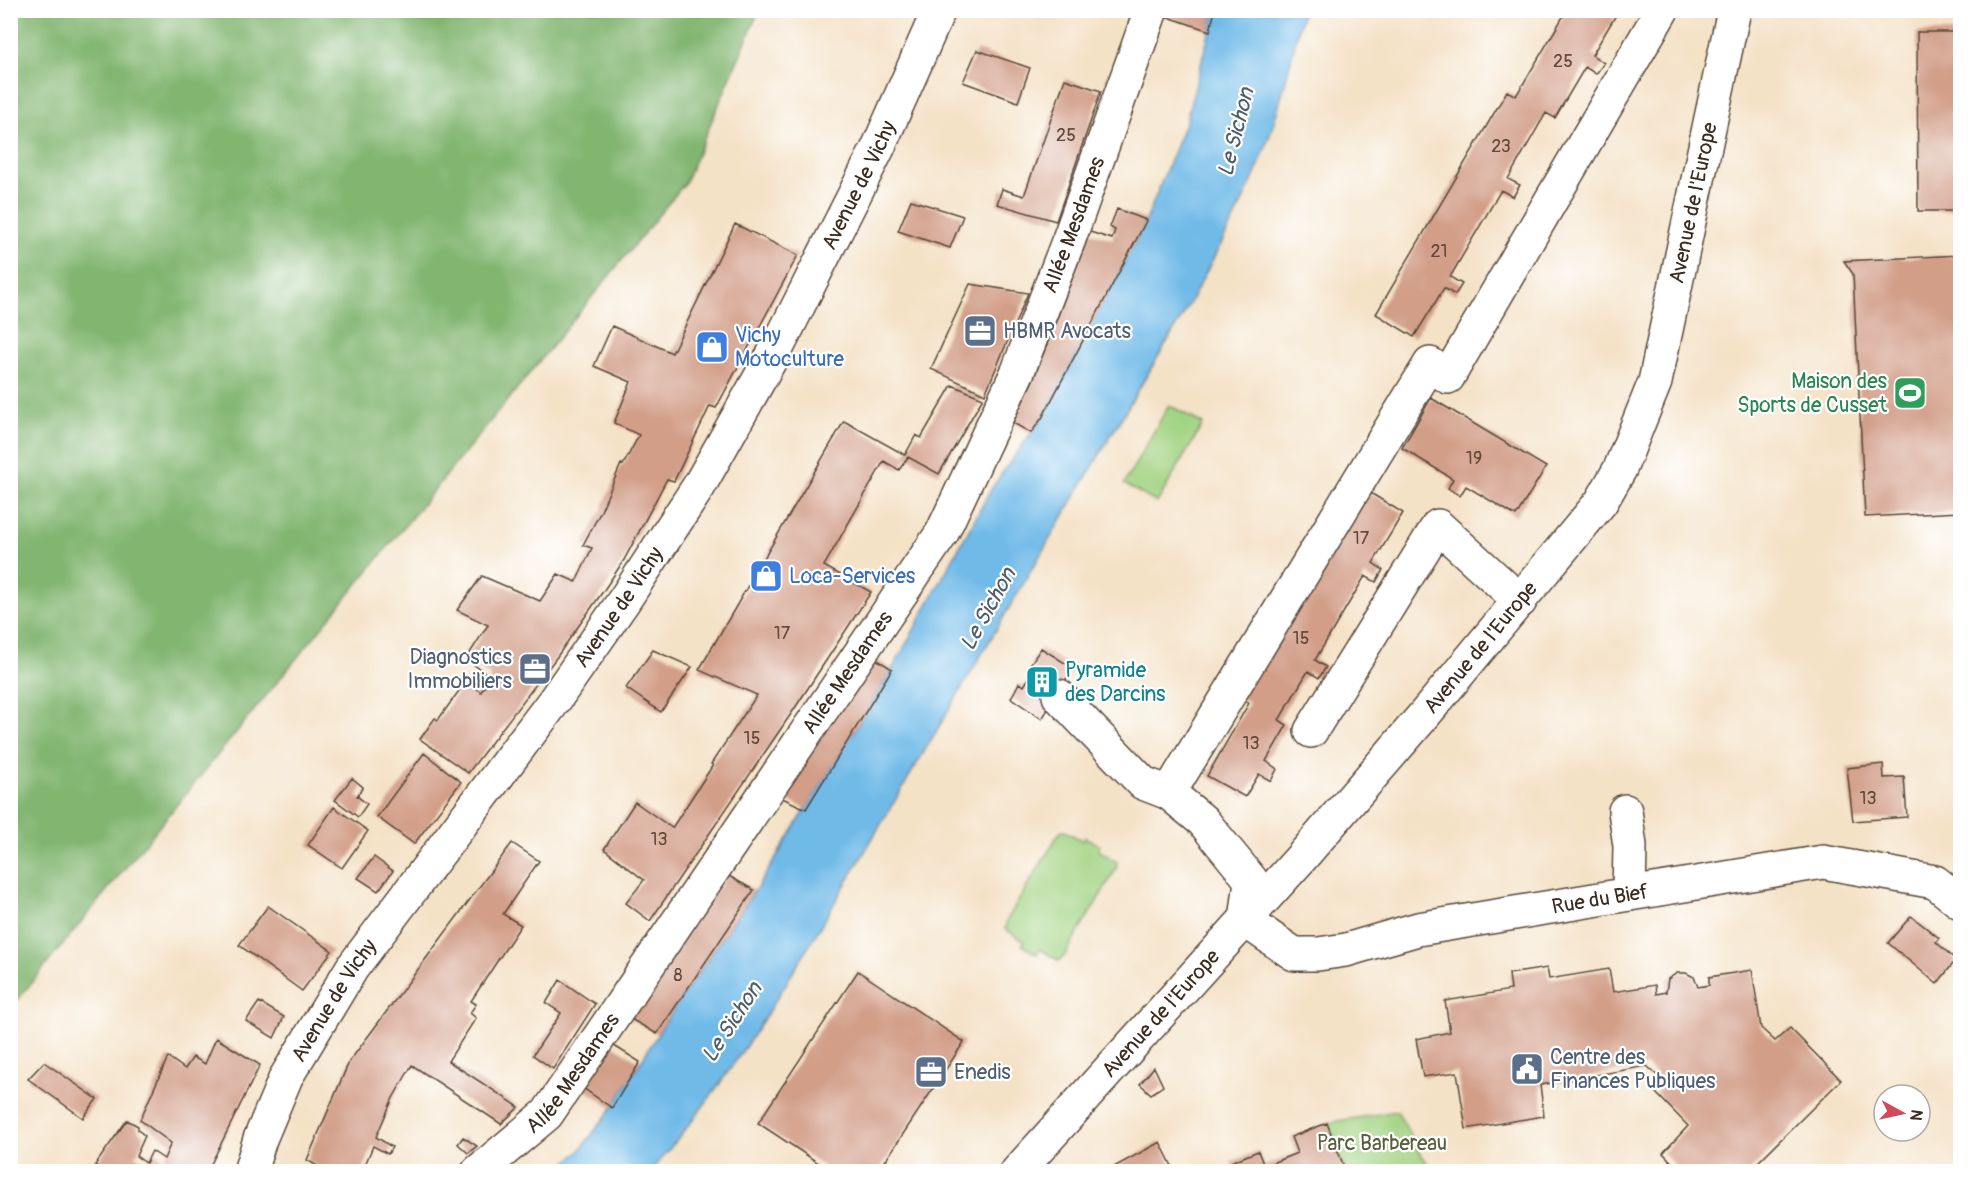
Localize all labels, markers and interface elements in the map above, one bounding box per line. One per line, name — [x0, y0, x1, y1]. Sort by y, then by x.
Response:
house number: 25 — [1553, 50, 1573, 73]
water label: Le Sichon — [1211, 83, 1261, 179]
street label: Avenue de Vichy — [815, 117, 902, 254]
street label: Avenue de l'Europe — [1663, 119, 1723, 286]
house number: 25 — [1056, 124, 1076, 147]
house number: 23 — [1491, 135, 1511, 158]
street label: Allée Mesdames — [1036, 153, 1111, 297]
house number: 21 — [1430, 240, 1448, 263]
office icon: HBMR Avocats — [962, 313, 998, 349]
place label: HBMR Avocats — [1003, 318, 1131, 345]
place label: Vichy Motoculture — [735, 322, 844, 373]
shop icon: Vichy Motoculture — [694, 329, 730, 365]
place label: Maison des Sports de Cusset — [1737, 368, 1888, 419]
sports icon: Maison des Sports de Cusset — [1892, 375, 1928, 411]
house number: 19 — [1466, 447, 1482, 470]
house number: 17 — [1353, 527, 1370, 550]
street label: Avenue de Vichy — [568, 541, 669, 673]
shop icon: Loca-Services — [748, 558, 784, 594]
water label: Le Sichon — [954, 561, 1023, 655]
place label: Loca-Services — [789, 563, 916, 590]
street label: Avenue de l'Europe — [1418, 575, 1544, 719]
street label: Allée Mesdames — [796, 605, 899, 739]
house number: 17 — [774, 622, 791, 645]
house number: 15 — [1293, 627, 1309, 650]
place label: Diagnostics Immobiliers — [407, 644, 513, 695]
office icon: Diagnostics Immobiliers — [517, 651, 553, 687]
place label: Pyramide des Darcins — [1065, 657, 1166, 708]
building icon: Pyramide des Darcins — [1024, 664, 1060, 700]
house number: 15 — [744, 727, 760, 750]
house number: 13 — [1242, 732, 1260, 755]
house number: 13 — [1859, 787, 1877, 810]
house number: 13 — [650, 828, 668, 851]
street label: Rue du Bief — [1550, 878, 1651, 920]
street label: Avenue de Vichy — [285, 933, 383, 1067]
street label: Avenue de l'Europe — [1095, 943, 1226, 1083]
house number: 8 — [673, 964, 683, 987]
water label: Le Sichon — [696, 975, 769, 1067]
street label: Allée Mesdames — [520, 1007, 626, 1140]
place label: Centre des Finances Publiques — [1550, 1044, 1716, 1095]
public building icon: Centre des Finances Publiques — [1509, 1051, 1545, 1087]
office icon: Enedis — [913, 1054, 949, 1090]
place label: Enedis — [954, 1059, 1011, 1086]
north arrow — [1872, 1083, 1932, 1143]
text: N — [1905, 1108, 1927, 1122]
park label: Parc Barbereau — [1317, 1130, 1447, 1157]

